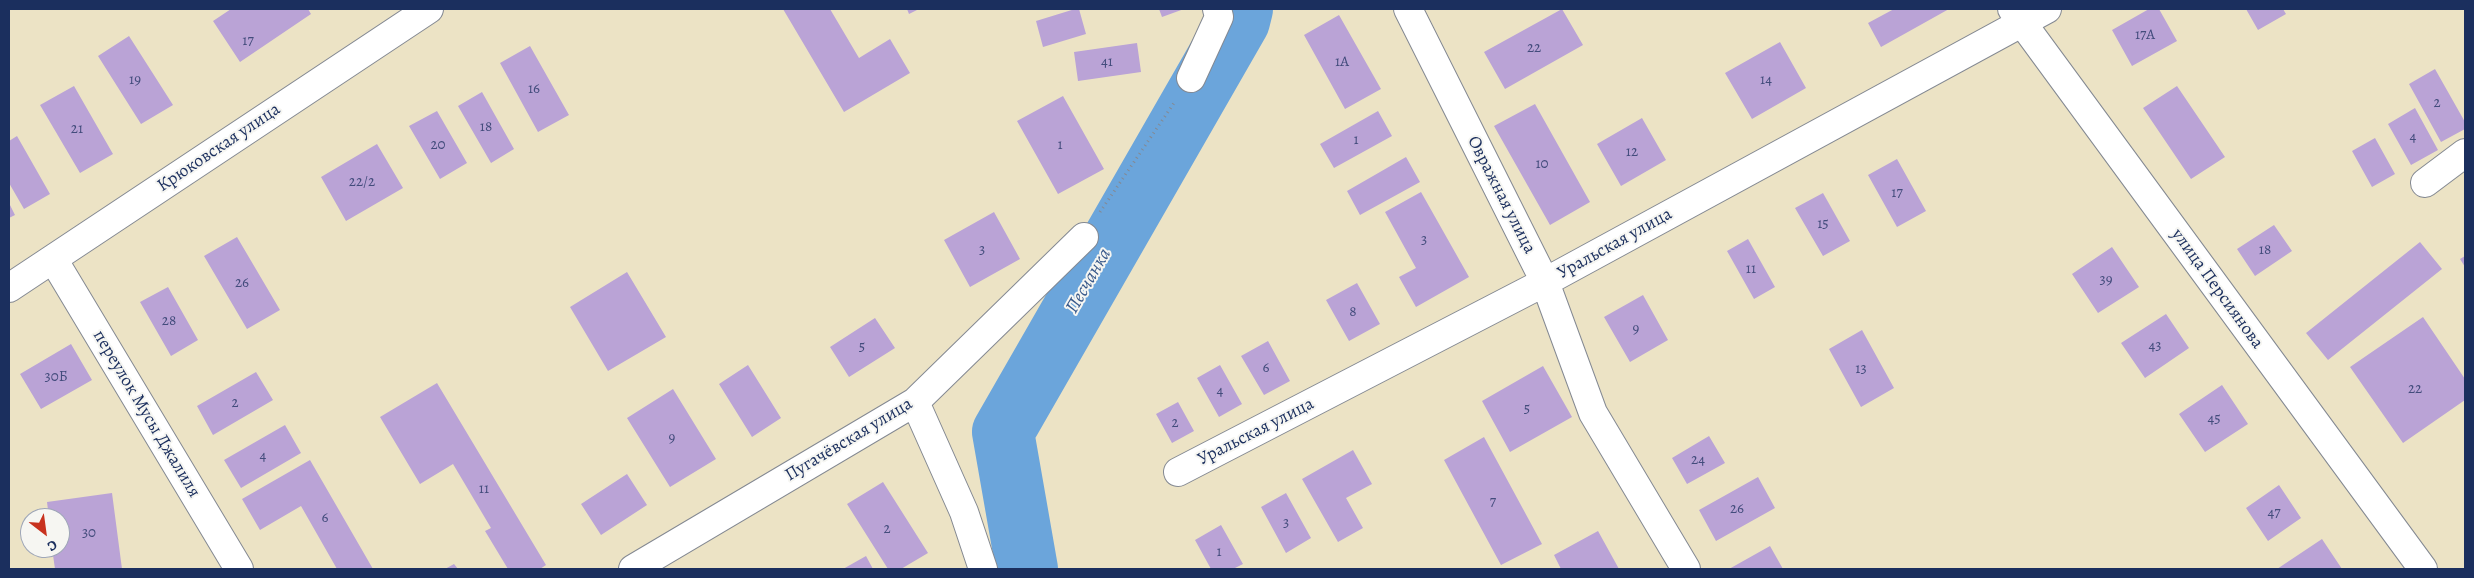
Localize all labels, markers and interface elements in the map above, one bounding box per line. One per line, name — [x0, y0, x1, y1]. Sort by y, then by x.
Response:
house number: 17А — [2135, 26, 2155, 44]
house number: 17 — [242, 32, 254, 50]
house number: 22 — [1527, 39, 1541, 57]
house number: 41 — [1101, 53, 1113, 71]
house number: 1А — [1335, 53, 1349, 71]
house number: 19 — [129, 71, 141, 89]
house number: 14 — [1760, 71, 1772, 89]
house number: 16 — [528, 80, 540, 98]
house number: 2 — [2433, 94, 2441, 112]
street label: Крюковская улица — [153, 99, 285, 197]
house number: 18 — [480, 118, 492, 136]
house number: 21 — [71, 120, 83, 138]
house number: 4 — [2410, 128, 2416, 146]
house number: 1 — [1353, 131, 1359, 149]
street label: Овражная улица — [1462, 132, 1540, 258]
house number: 20 — [430, 136, 446, 154]
house number: 1 — [1057, 136, 1063, 154]
house number: 12 — [1626, 143, 1638, 161]
house number: 10 — [1535, 155, 1549, 173]
house number: 22/2 — [349, 173, 375, 191]
house number: 17 — [1891, 184, 1903, 202]
street label: Уральская улица — [1554, 204, 1676, 284]
house number: 15 — [1817, 215, 1829, 233]
street label: улица Персиянова — [2166, 225, 2268, 353]
house number: 3 — [1421, 231, 1427, 249]
house number: 3 — [979, 241, 985, 259]
house number: 18 — [2259, 241, 2271, 259]
water label: Песчанка — [1061, 244, 1117, 318]
house number: 11 — [1746, 260, 1756, 278]
house number: 39 — [2099, 271, 2113, 289]
house number: 26 — [235, 274, 249, 292]
house number: 8 — [1349, 303, 1357, 321]
house number: 28 — [162, 312, 176, 330]
house number: 9 — [1633, 320, 1639, 338]
street label: переулок Мусы Джалиля — [87, 326, 205, 502]
house number: 43 — [2148, 337, 2162, 355]
house number: 5 — [859, 338, 865, 356]
house number: 6 — [1263, 359, 1269, 377]
house number: 13 — [1855, 360, 1867, 378]
house number: 30Б — [44, 368, 68, 386]
house number: 22 — [2408, 380, 2422, 398]
house number: 4 — [1217, 382, 1223, 400]
street label: Пугачёвская улица — [781, 393, 917, 487]
street label: Уральская улица — [1194, 393, 1318, 471]
house number: 2 — [231, 394, 239, 412]
house number: 5 — [1524, 400, 1530, 418]
house number: 45 — [2207, 410, 2221, 428]
house number: 2 — [1171, 414, 1179, 432]
house number: 9 — [669, 429, 675, 447]
house number: 4 — [260, 447, 266, 465]
house number: 24 — [1691, 451, 1705, 469]
house number: 11 — [479, 480, 489, 498]
house number: 7 — [1490, 493, 1496, 511]
house number: 26 — [1730, 500, 1744, 518]
house number: 47 — [2267, 504, 2281, 522]
north arrow — [20, 508, 70, 558]
house number: 6 — [322, 509, 328, 527]
house number: 3 — [1283, 514, 1289, 532]
house number: 2 — [883, 520, 891, 538]
house number: 30 — [82, 524, 96, 542]
text: С — [44, 535, 61, 556]
house number: 1 — [1216, 543, 1222, 561]

